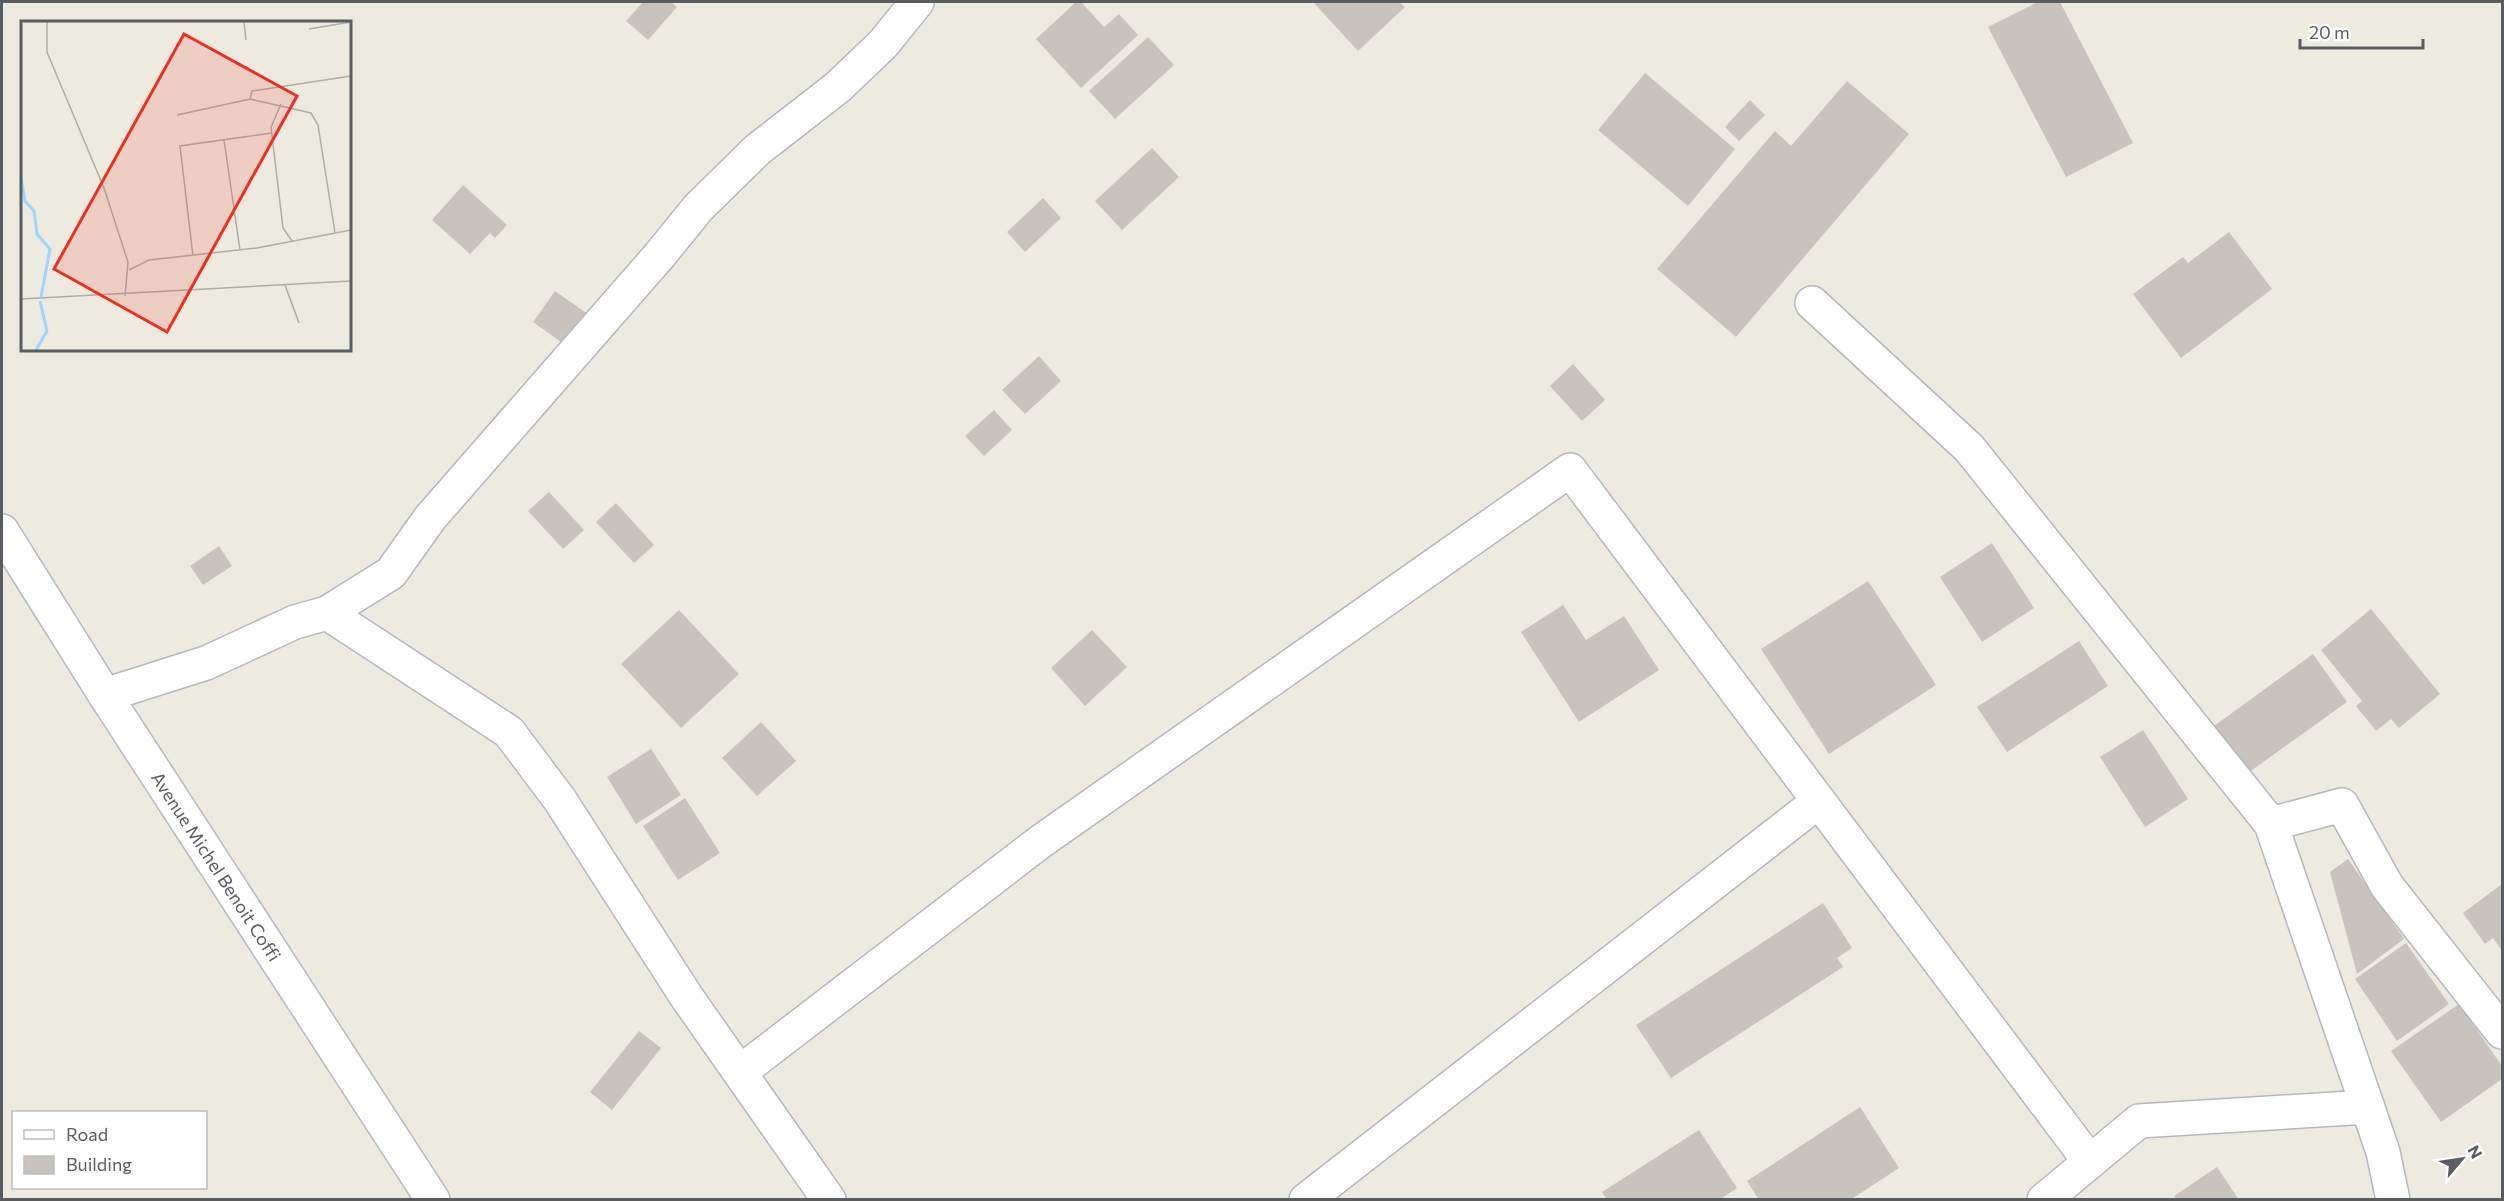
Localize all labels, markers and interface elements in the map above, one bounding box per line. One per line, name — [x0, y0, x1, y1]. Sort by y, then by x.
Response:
scale bar — [2300, 12, 2423, 50]
inset map — [21, 21, 351, 351]
text: 20 m — [2309, 21, 2350, 43]
street label: Avenue Michel Benoit Coffi — [147, 768, 286, 965]
legend — [12, 1111, 207, 1189]
text: Road — [66, 1123, 108, 1145]
north arrow — [2432, 1129, 2492, 1189]
text: N — [2464, 1142, 2487, 1161]
text: Building — [66, 1153, 132, 1175]

